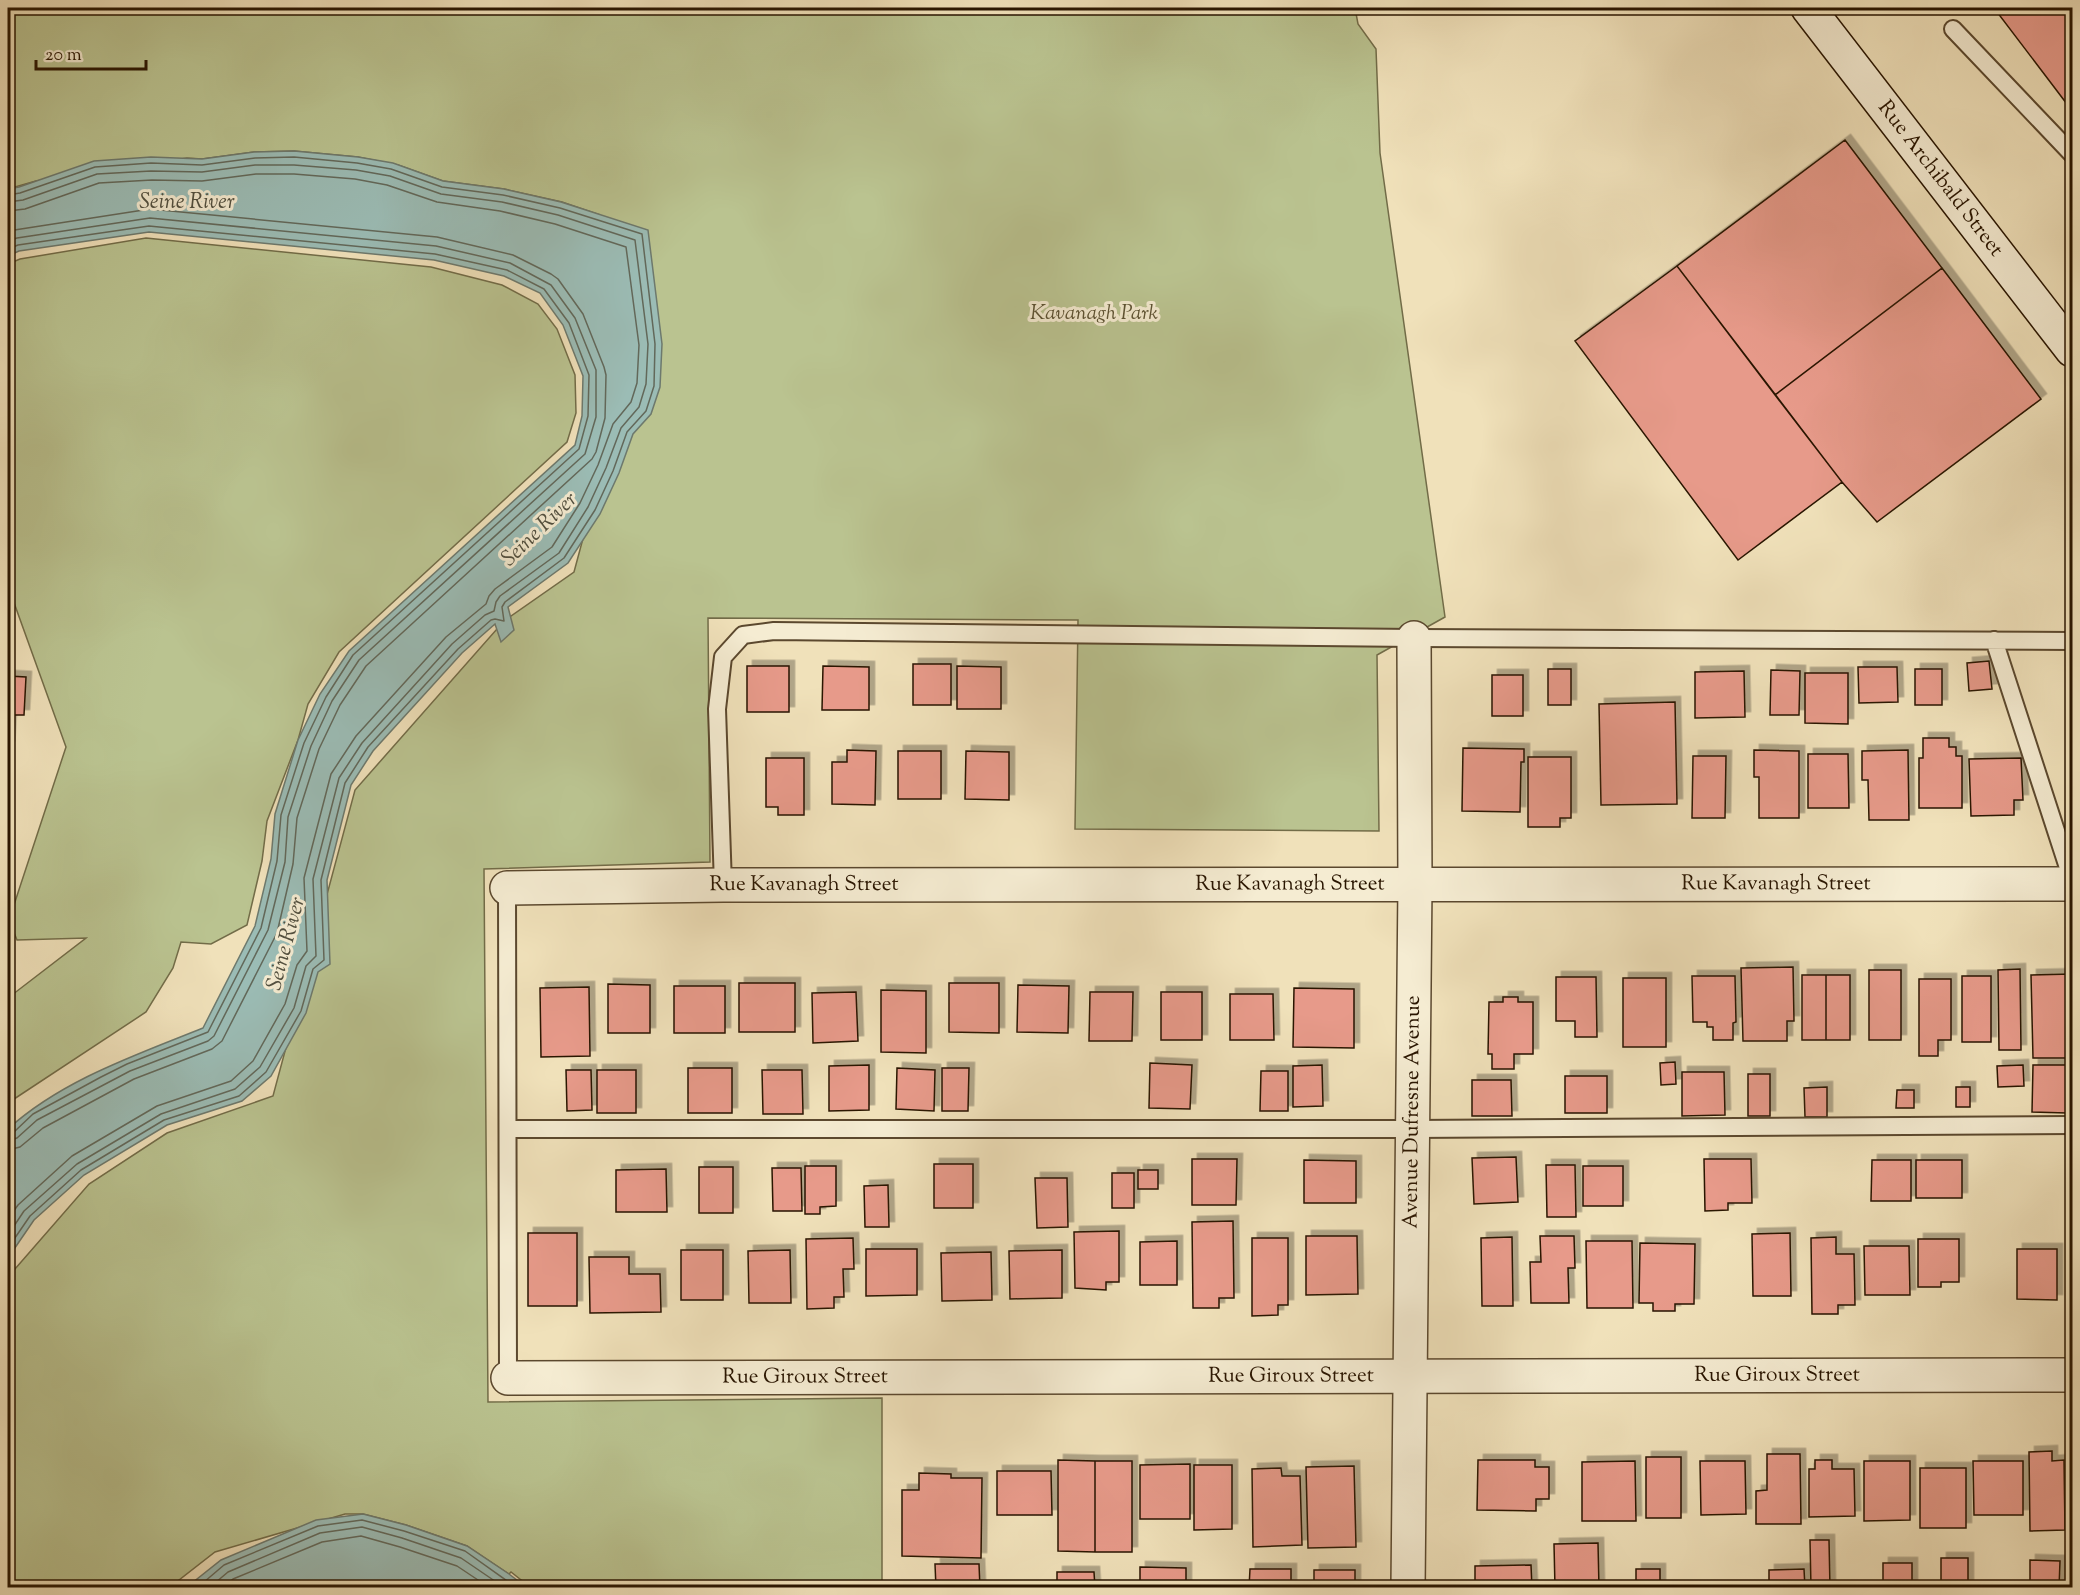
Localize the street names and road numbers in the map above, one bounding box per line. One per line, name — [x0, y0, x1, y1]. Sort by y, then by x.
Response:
street label: Rue Archibald Street — [1870, 94, 2010, 263]
street label: Rue Kavanagh Street — [1681, 869, 1871, 899]
street label: Rue Kavanagh Street — [709, 870, 899, 900]
street label: Rue Kavanagh Street — [1195, 870, 1385, 900]
street label: Avenue Dufresne Avenue — [1397, 995, 1429, 1229]
street label: Rue Giroux Street — [1694, 1360, 1860, 1391]
street label: Rue Giroux Street — [1208, 1361, 1374, 1392]
street label: Rue Giroux Street — [722, 1362, 888, 1393]

